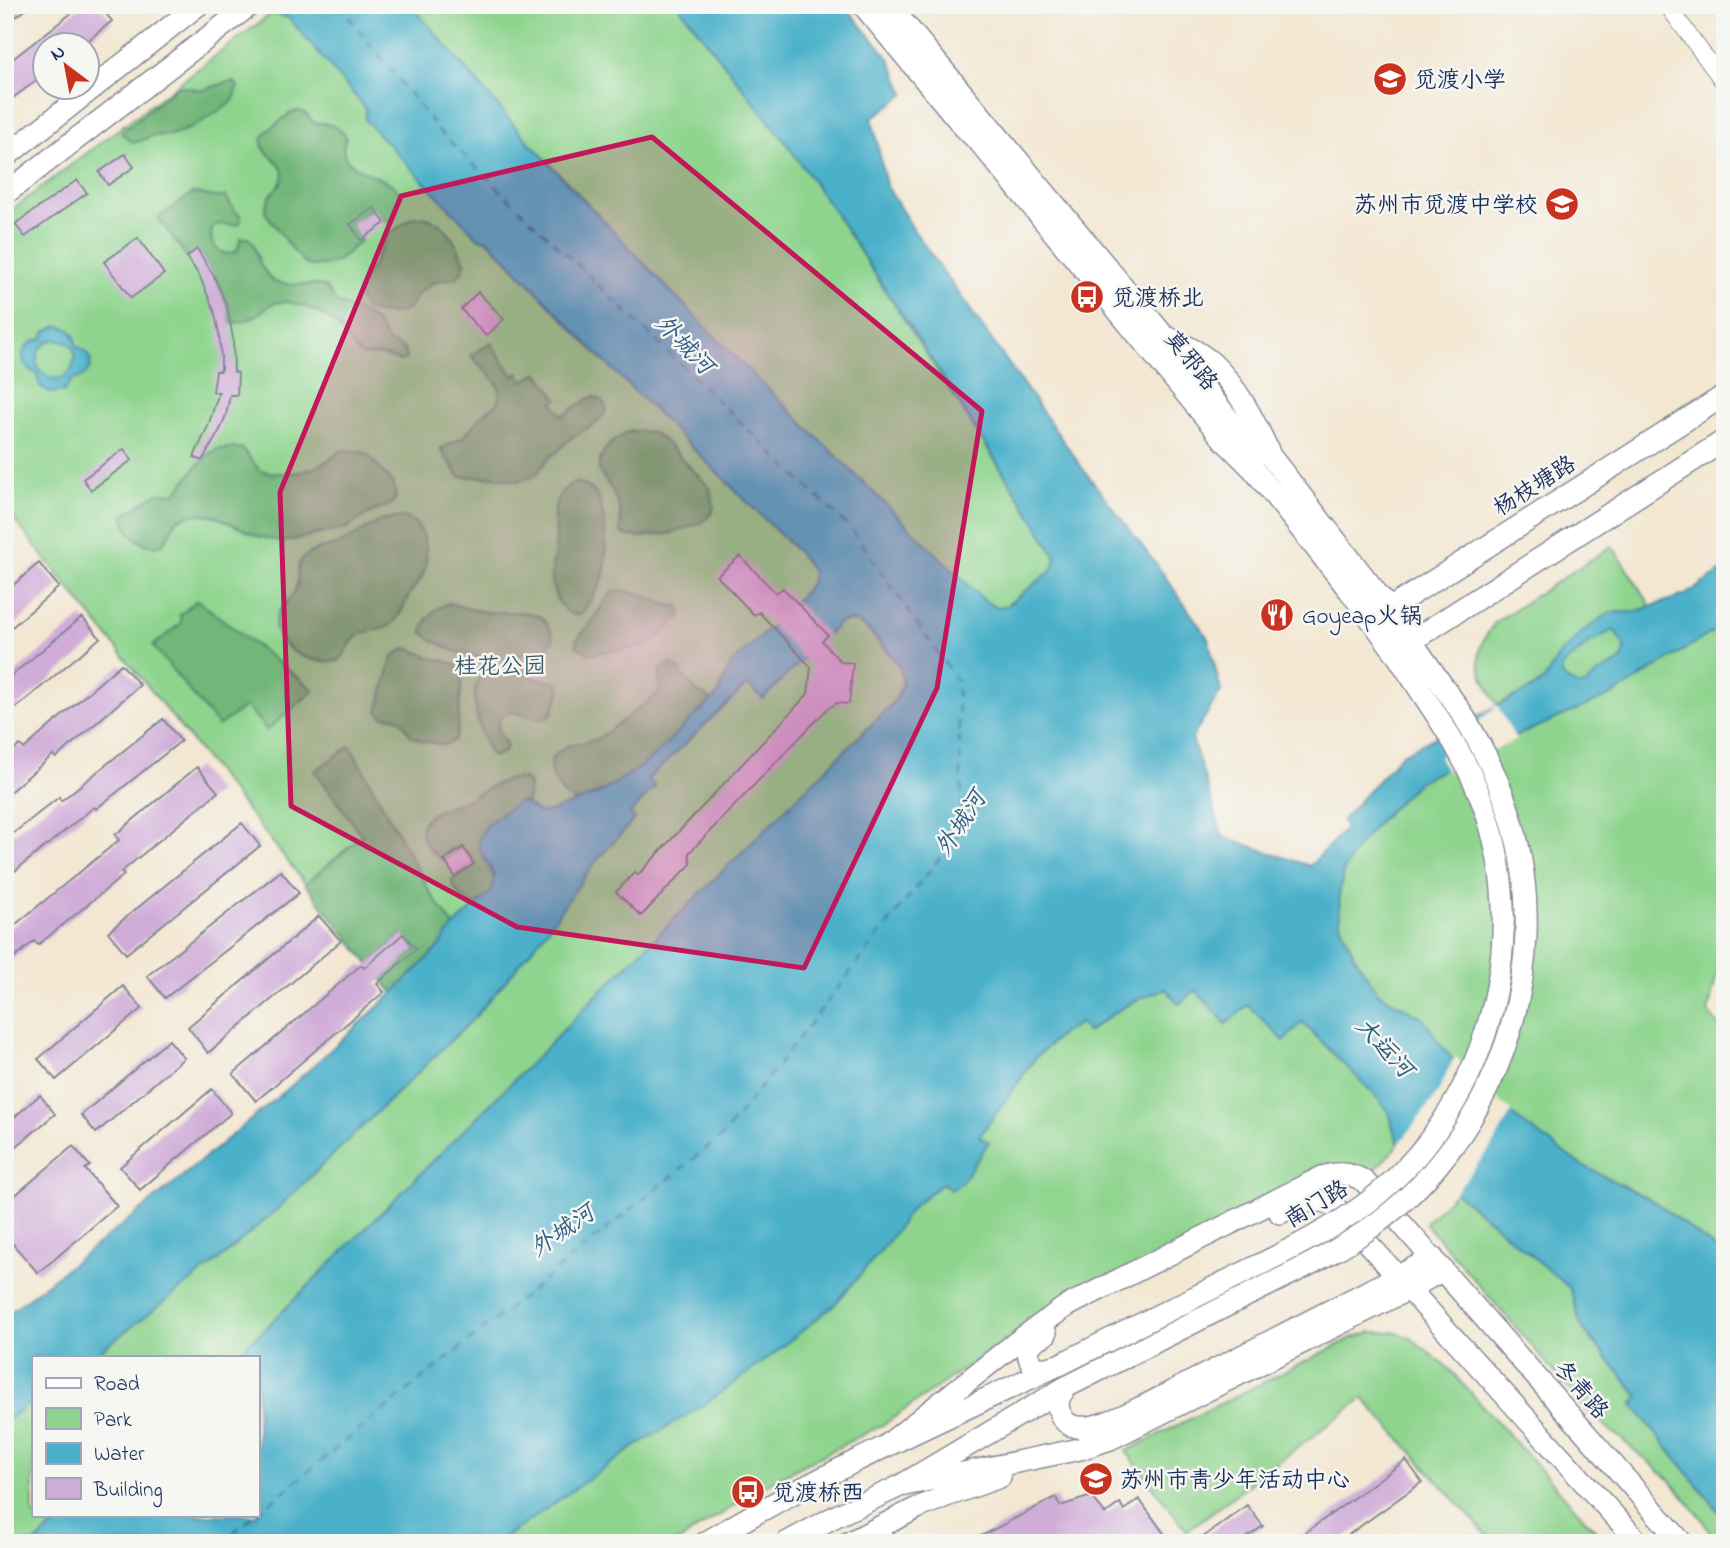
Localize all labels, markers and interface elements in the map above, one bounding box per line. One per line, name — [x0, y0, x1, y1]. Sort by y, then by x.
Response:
north arrow — [32, 32, 102, 102]
text: N — [46, 39, 71, 69]
school or university icon: 觅渡小学 — [1371, 60, 1409, 98]
place label: 觅渡小学 — [1414, 65, 1506, 98]
school or university icon: 苏州市觅渡中学校 — [1543, 185, 1581, 223]
place label: 苏州市觅渡中学校 — [1354, 190, 1538, 223]
bus stop icon: 觅渡桥北 — [1068, 278, 1106, 316]
place label: 觅渡桥北 — [1112, 283, 1204, 316]
water label: 外城河 — [646, 308, 724, 387]
street label: 莫邪路 — [1156, 324, 1225, 399]
street label: 杨枝塘路 — [1488, 449, 1583, 525]
restaurant icon: Goyeap火锅 — [1258, 596, 1296, 634]
place label: Goyeap火锅 — [1302, 601, 1422, 636]
park label: 桂花公园 — [454, 651, 546, 684]
water label: 外城河 — [928, 781, 999, 864]
water label: 大运河 — [1346, 1010, 1423, 1090]
street label: 南门路 — [1279, 1173, 1355, 1237]
water label: 外城河 — [524, 1195, 606, 1267]
street label: 冬青路 — [1545, 1354, 1615, 1428]
legend — [32, 1356, 259, 1516]
text: Road — [94, 1370, 140, 1400]
text: Park — [94, 1406, 133, 1436]
text: Water — [94, 1440, 145, 1470]
school or university icon: 苏州市青少年活动中心 — [1077, 1460, 1115, 1498]
place label: 苏州市青少年活动中心 — [1120, 1465, 1350, 1498]
bus stop icon: 觅渡桥西 — [729, 1473, 767, 1511]
text: Building — [93, 1476, 163, 1508]
place label: 觅渡桥西 — [772, 1478, 864, 1511]

